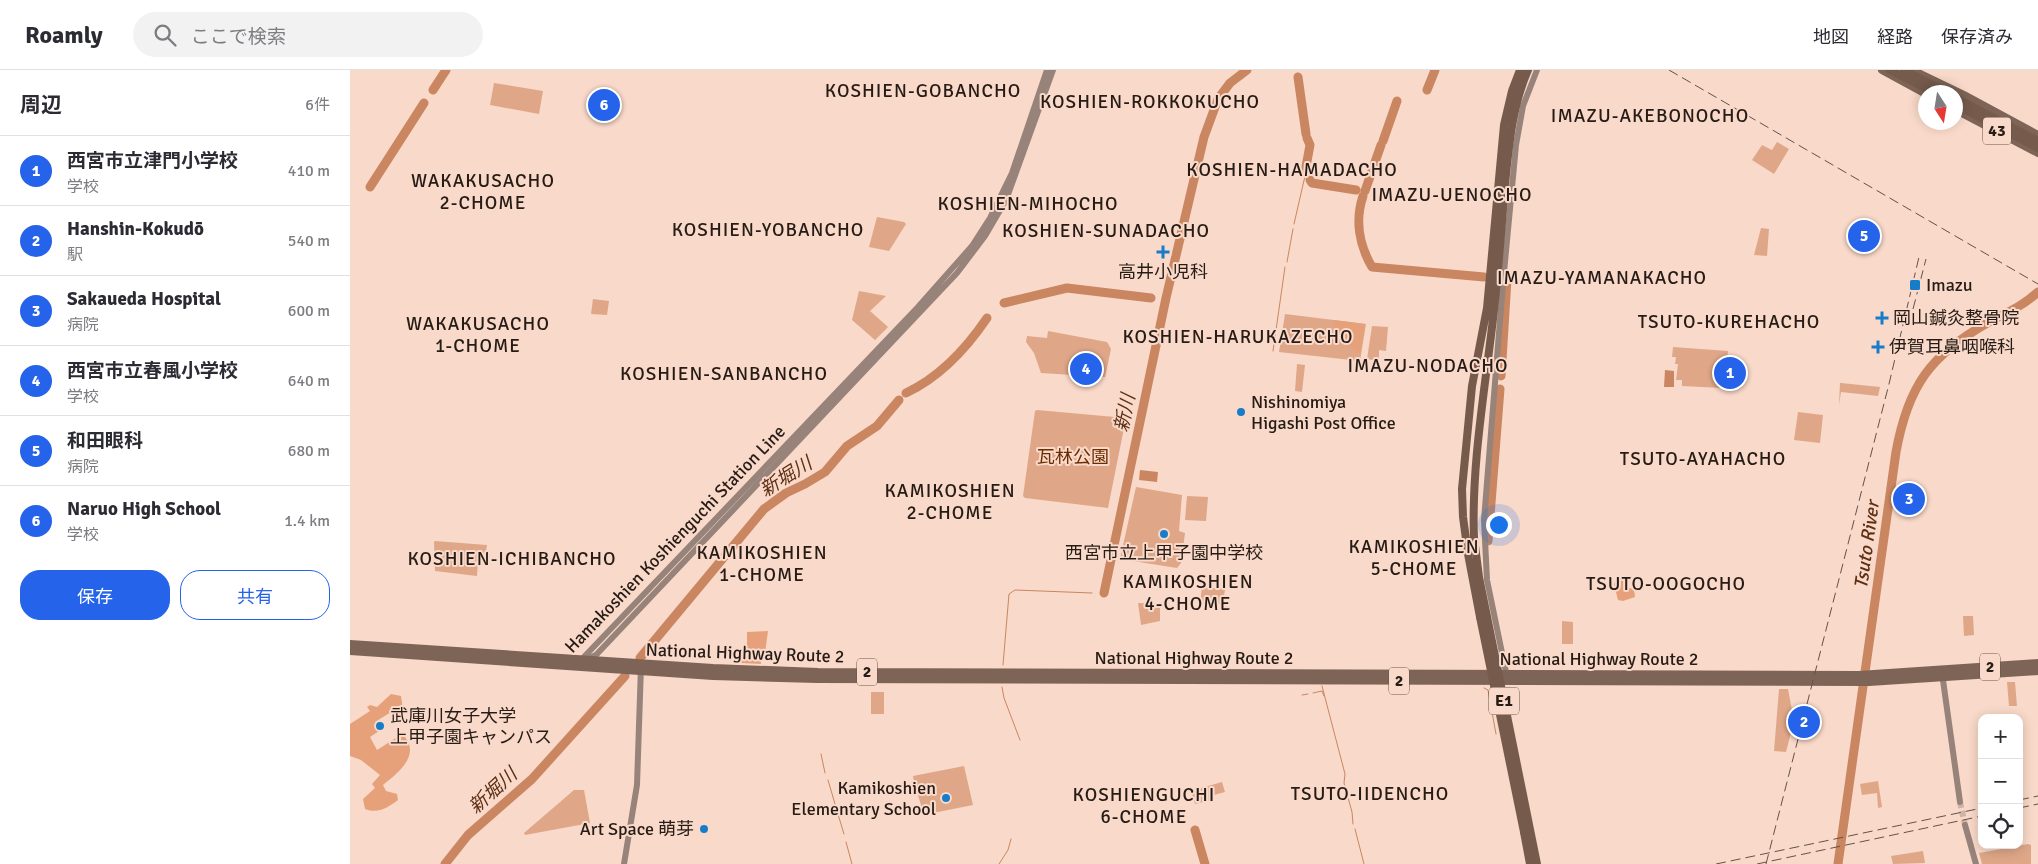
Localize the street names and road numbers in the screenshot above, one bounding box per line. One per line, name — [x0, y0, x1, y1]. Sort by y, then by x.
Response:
road number: 43 — [1983, 118, 2011, 144]
street label: Hamakoshien Koshienguchi Station Line — [560, 421, 790, 657]
street label: National Highway Route 2 — [645, 639, 845, 667]
street label: National Highway Route 2 — [1095, 647, 1293, 669]
street label: National Highway Route 2 — [1500, 648, 1698, 670]
road number: 2 — [1980, 654, 2000, 680]
road number: 2 — [857, 658, 877, 686]
road number: 2 — [1389, 668, 1409, 694]
road number: E1 — [1489, 688, 1519, 714]

